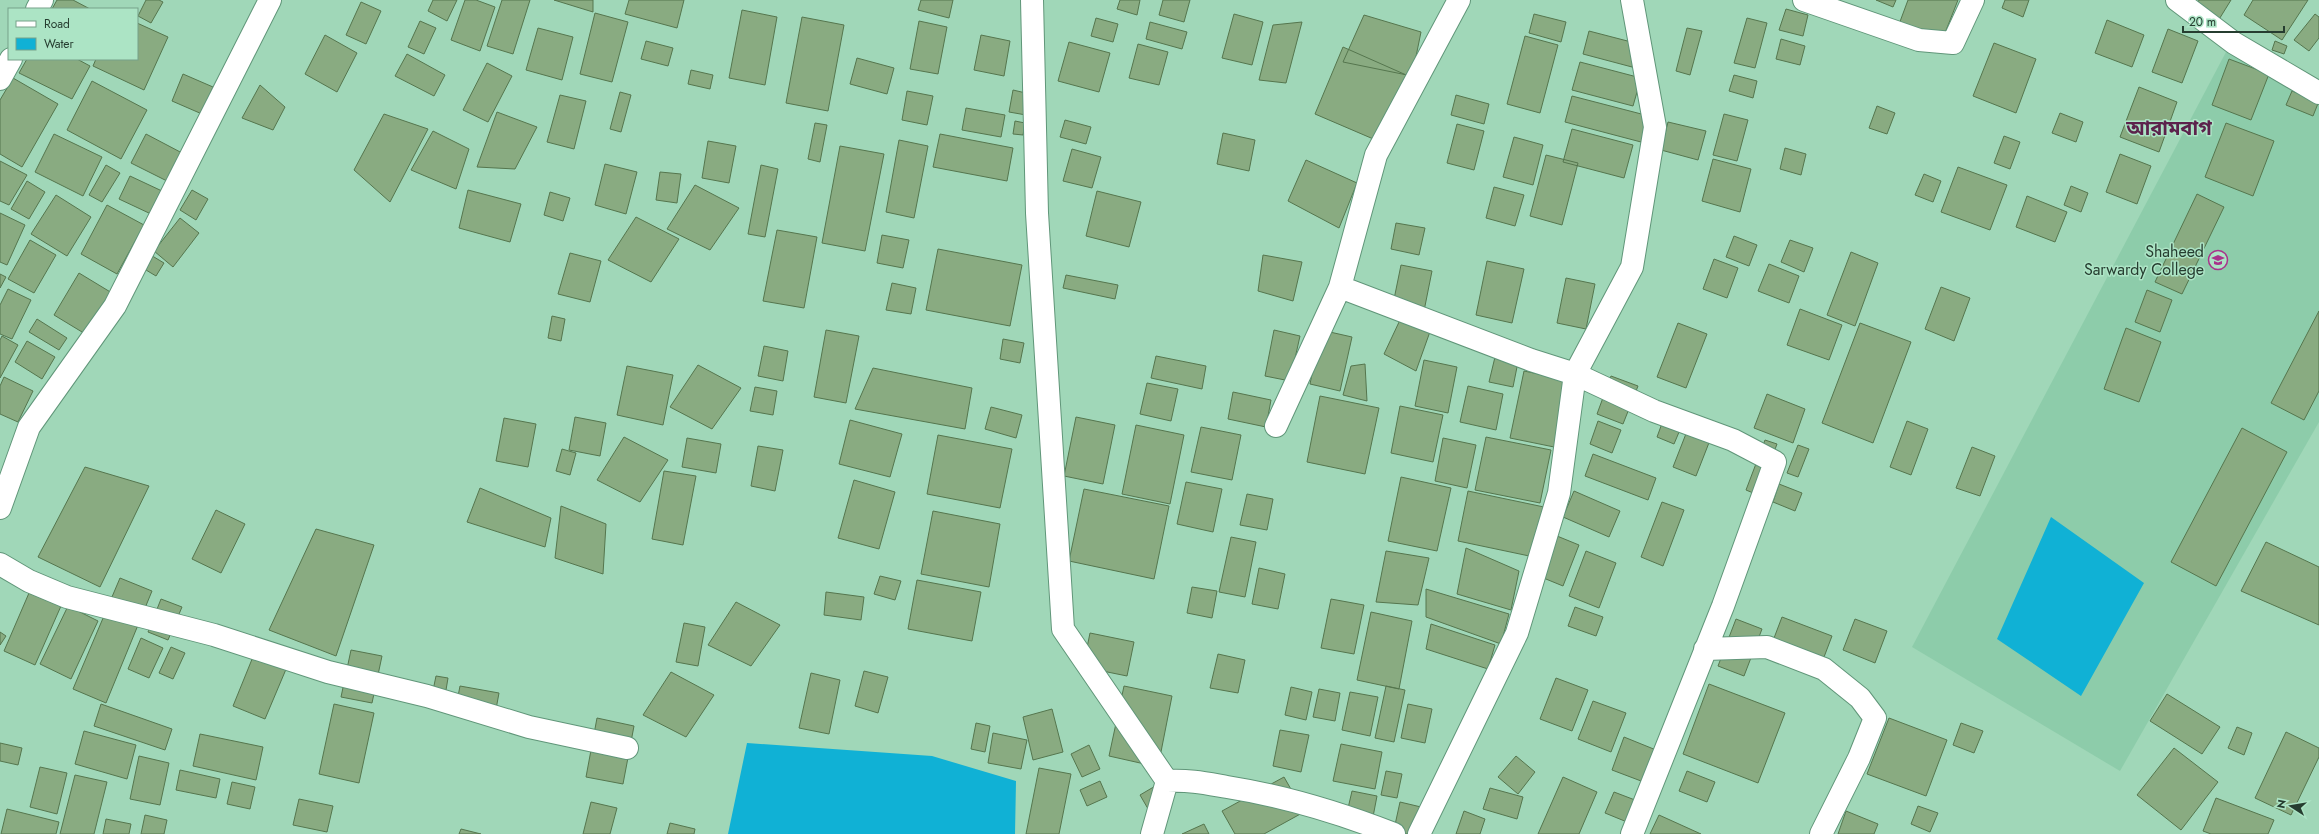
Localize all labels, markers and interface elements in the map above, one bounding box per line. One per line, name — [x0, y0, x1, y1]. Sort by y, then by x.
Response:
legend — [8, 8, 138, 60]
scale bar — [2183, 8, 2284, 34]
text: 20 m — [2189, 13, 2216, 31]
text: Road — [44, 15, 70, 33]
text: Water — [44, 35, 75, 53]
district label: আরামবাগ — [2125, 114, 2212, 143]
place label: Shaheed Sarwardy College — [2084, 240, 2204, 281]
school or university icon: Shaheed Sarwardy College — [2207, 249, 2229, 271]
north arrow — [2271, 786, 2311, 826]
text: N — [2272, 798, 2290, 810]

